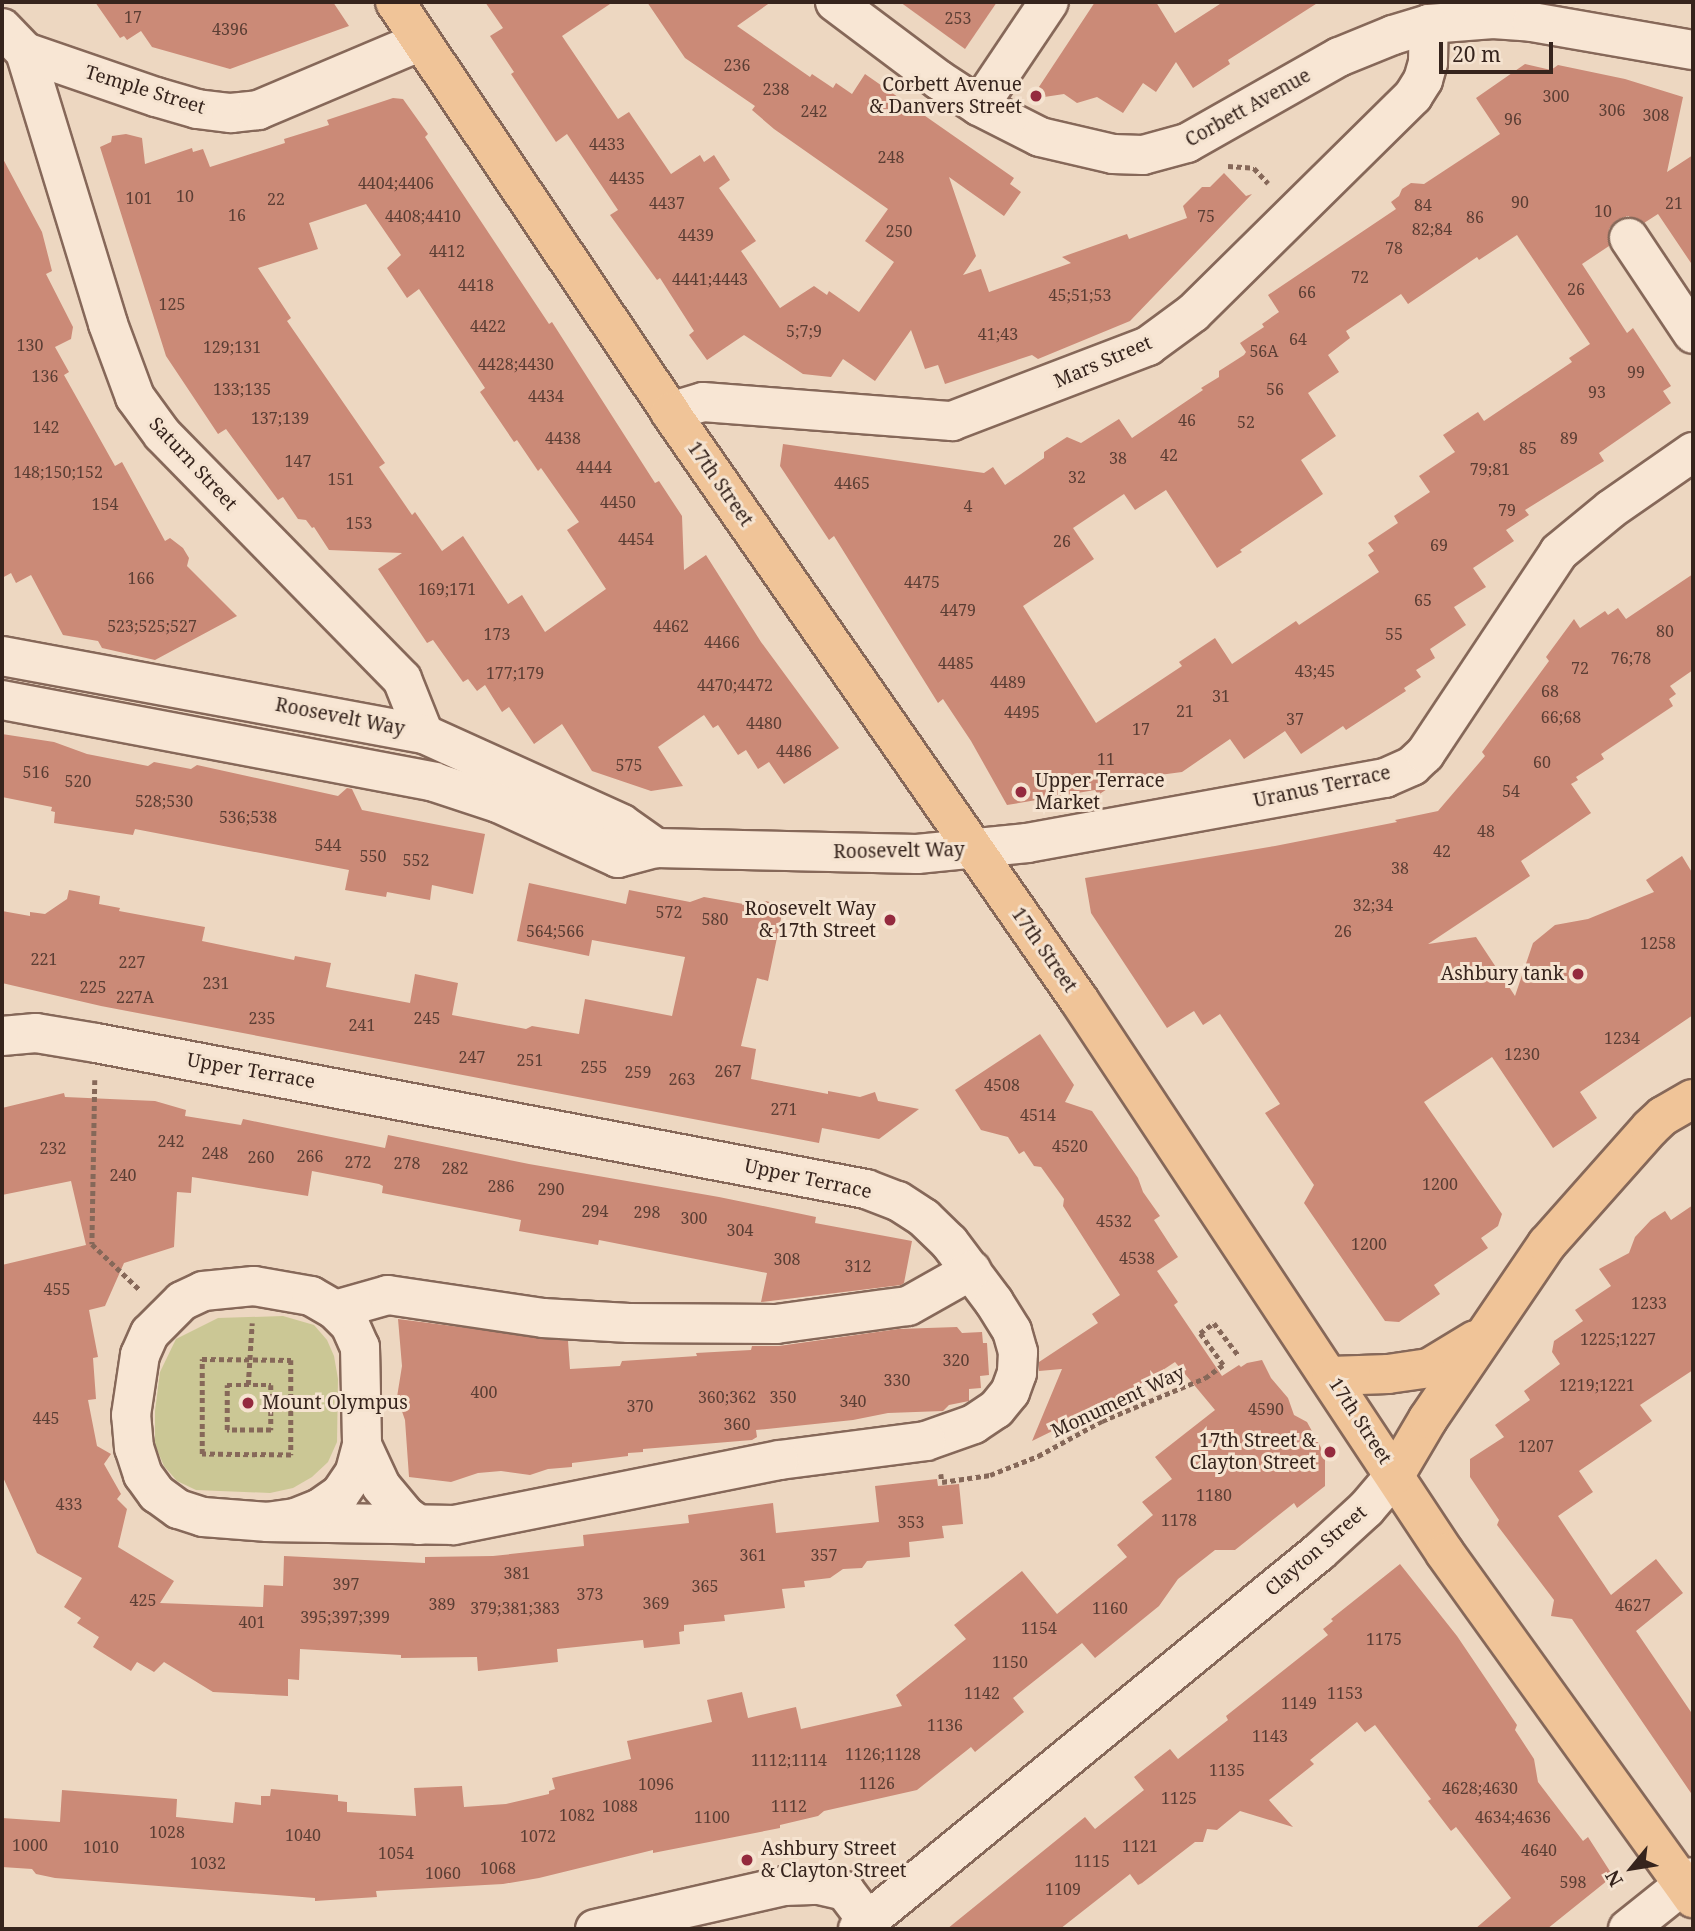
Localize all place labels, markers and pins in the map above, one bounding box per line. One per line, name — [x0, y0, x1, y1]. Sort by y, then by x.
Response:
place label: Corbett Avenue & Danvers Street — [870, 74, 1022, 118]
marker: Corbett Avenue & Danvers Street — [1028, 88, 1044, 104]
place label: Upper Terrace Market — [1035, 770, 1165, 814]
marker: Upper Terrace Market — [1013, 784, 1029, 800]
place label: Roosevelt Way & 17th Street — [745, 898, 876, 942]
marker: Roosevelt Way & 17th Street — [882, 912, 898, 928]
place label: Ashbury tank — [1441, 963, 1564, 985]
marker: Ashbury tank — [1570, 966, 1586, 982]
place label: Mount Olympus — [262, 1392, 408, 1414]
marker: Mount Olympus — [240, 1395, 256, 1411]
place label: 17th Street & Clayton Street — [1190, 1430, 1316, 1474]
marker: 17th Street & Clayton Street — [1322, 1444, 1338, 1460]
place label: Ashbury Street & Clayton Street — [761, 1838, 906, 1882]
marker: Ashbury Street & Clayton Street — [739, 1852, 755, 1868]

